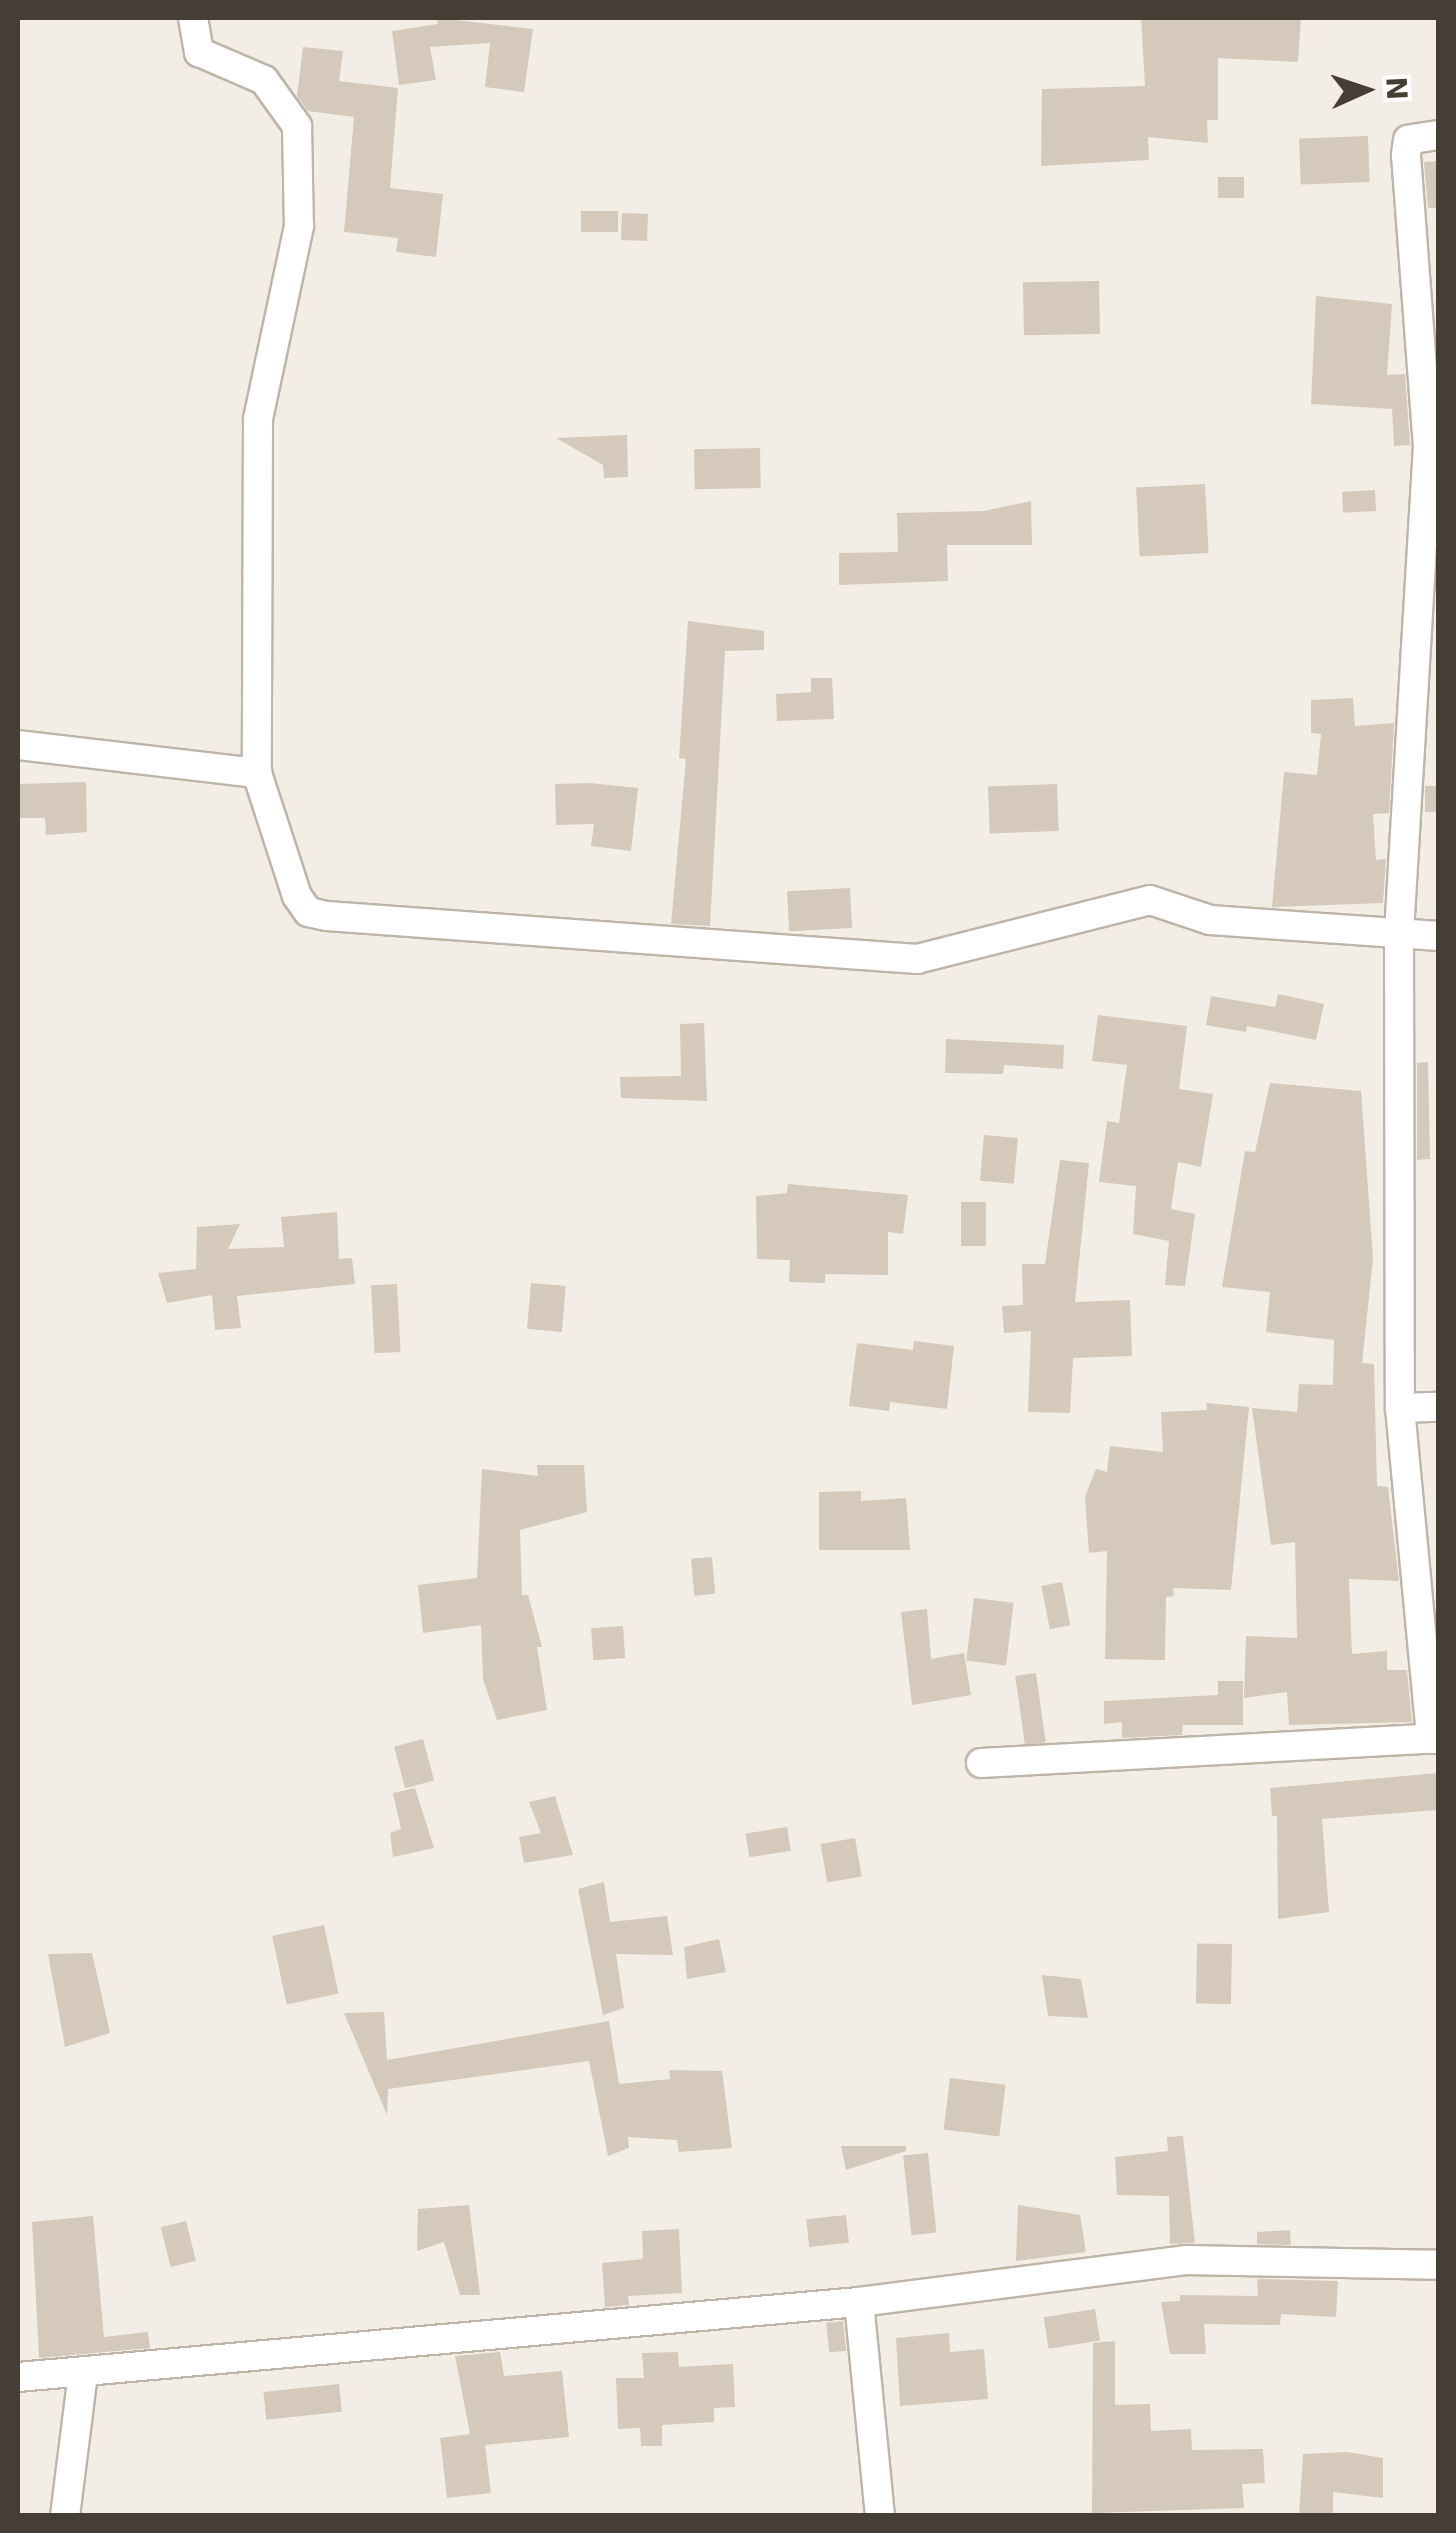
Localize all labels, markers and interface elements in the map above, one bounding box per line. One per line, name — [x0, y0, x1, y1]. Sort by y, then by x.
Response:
north arrow — [1316, 40, 1416, 140]
text: N — [1379, 76, 1414, 101]

